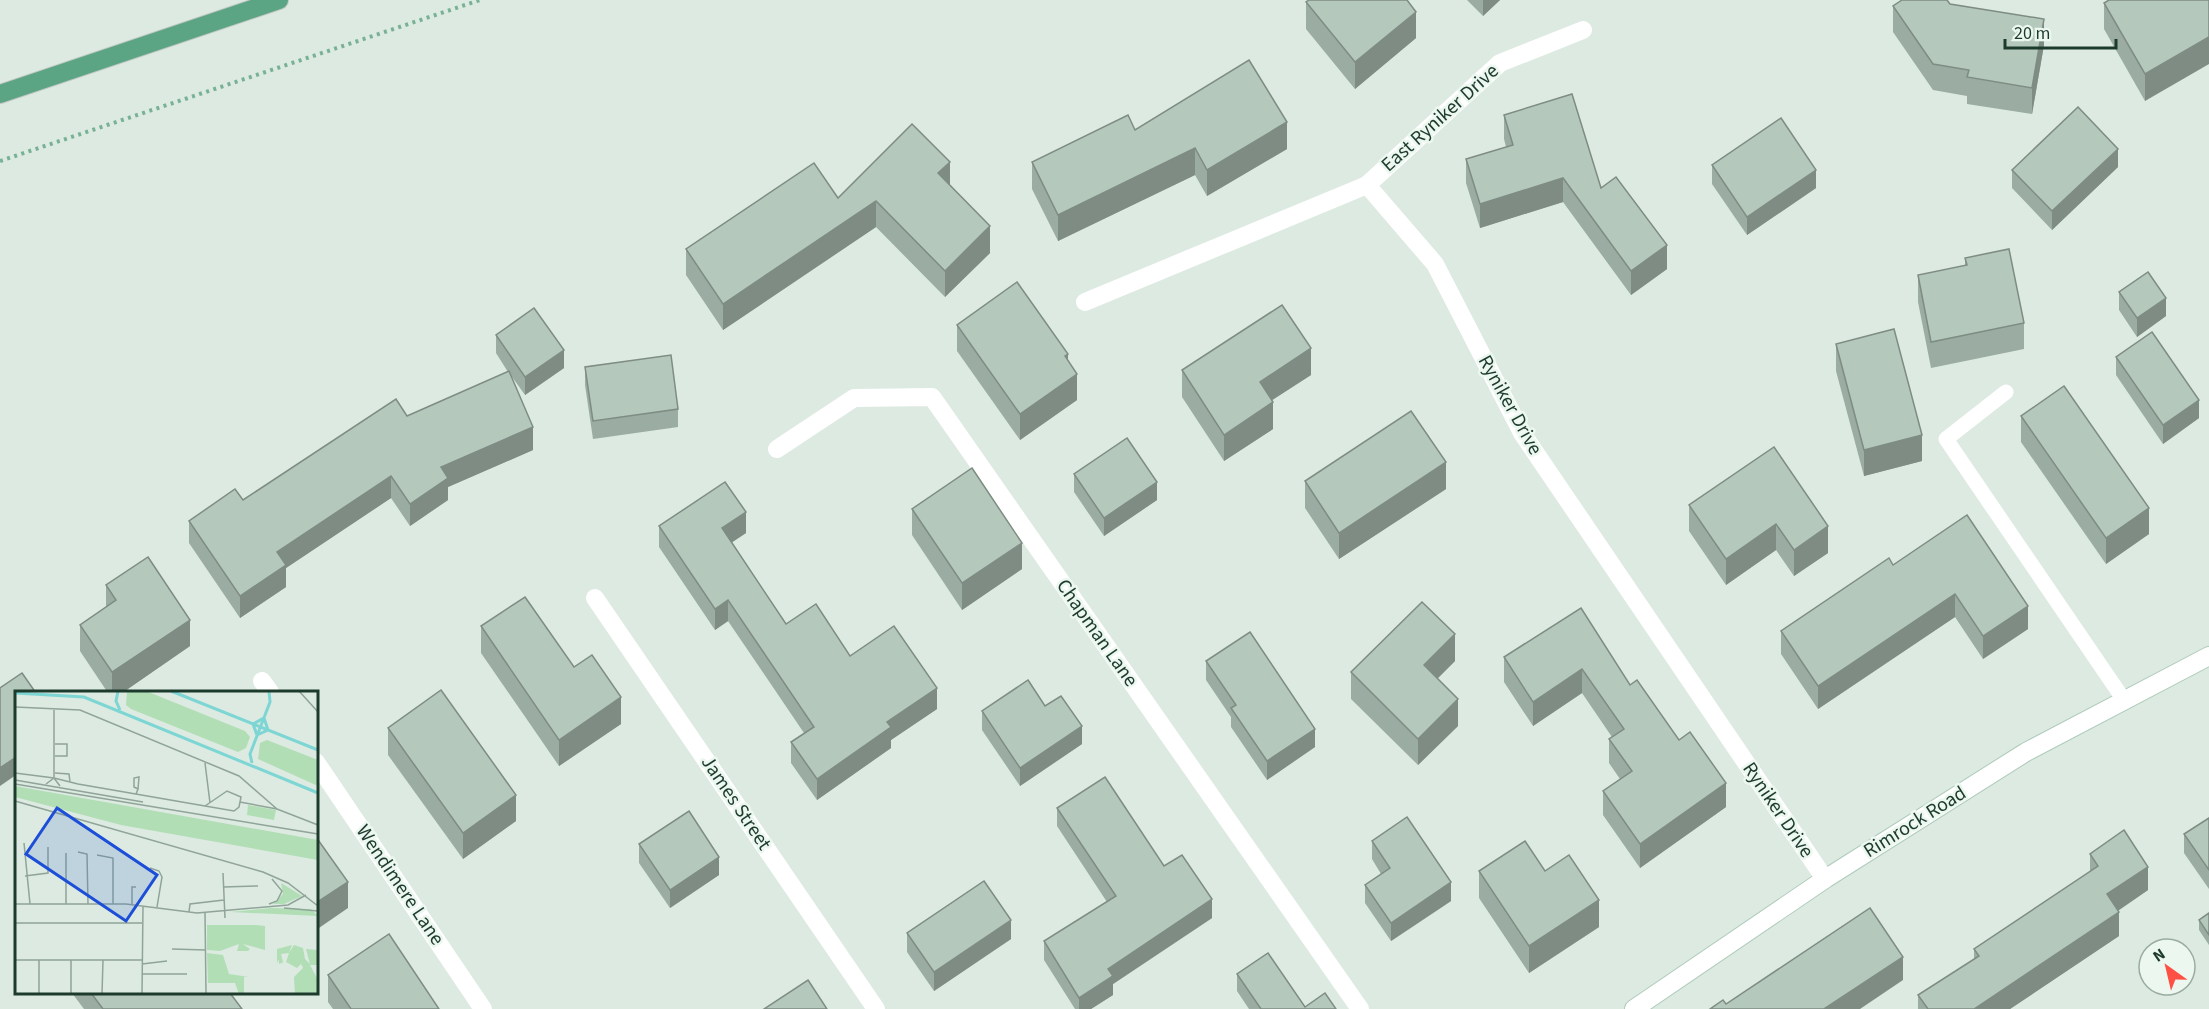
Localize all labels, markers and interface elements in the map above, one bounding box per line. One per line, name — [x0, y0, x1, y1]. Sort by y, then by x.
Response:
scale bar — [2005, 12, 2116, 50]
text: 20 m — [2014, 21, 2050, 46]
street label: East Ryniker Drive — [1375, 57, 1505, 178]
street label: Ryniker Drive — [1471, 350, 1549, 460]
street label: Chapman Lane — [1049, 573, 1145, 693]
inset map — [15, 691, 318, 994]
street label: James Street — [694, 750, 778, 856]
street label: Ryniker Drive — [1736, 756, 1820, 864]
street label: Rimrock Road — [1858, 779, 1972, 865]
street label: Wendimere Lane — [349, 819, 451, 951]
north arrow — [2137, 937, 2197, 997]
text: N — [2149, 943, 2170, 967]

